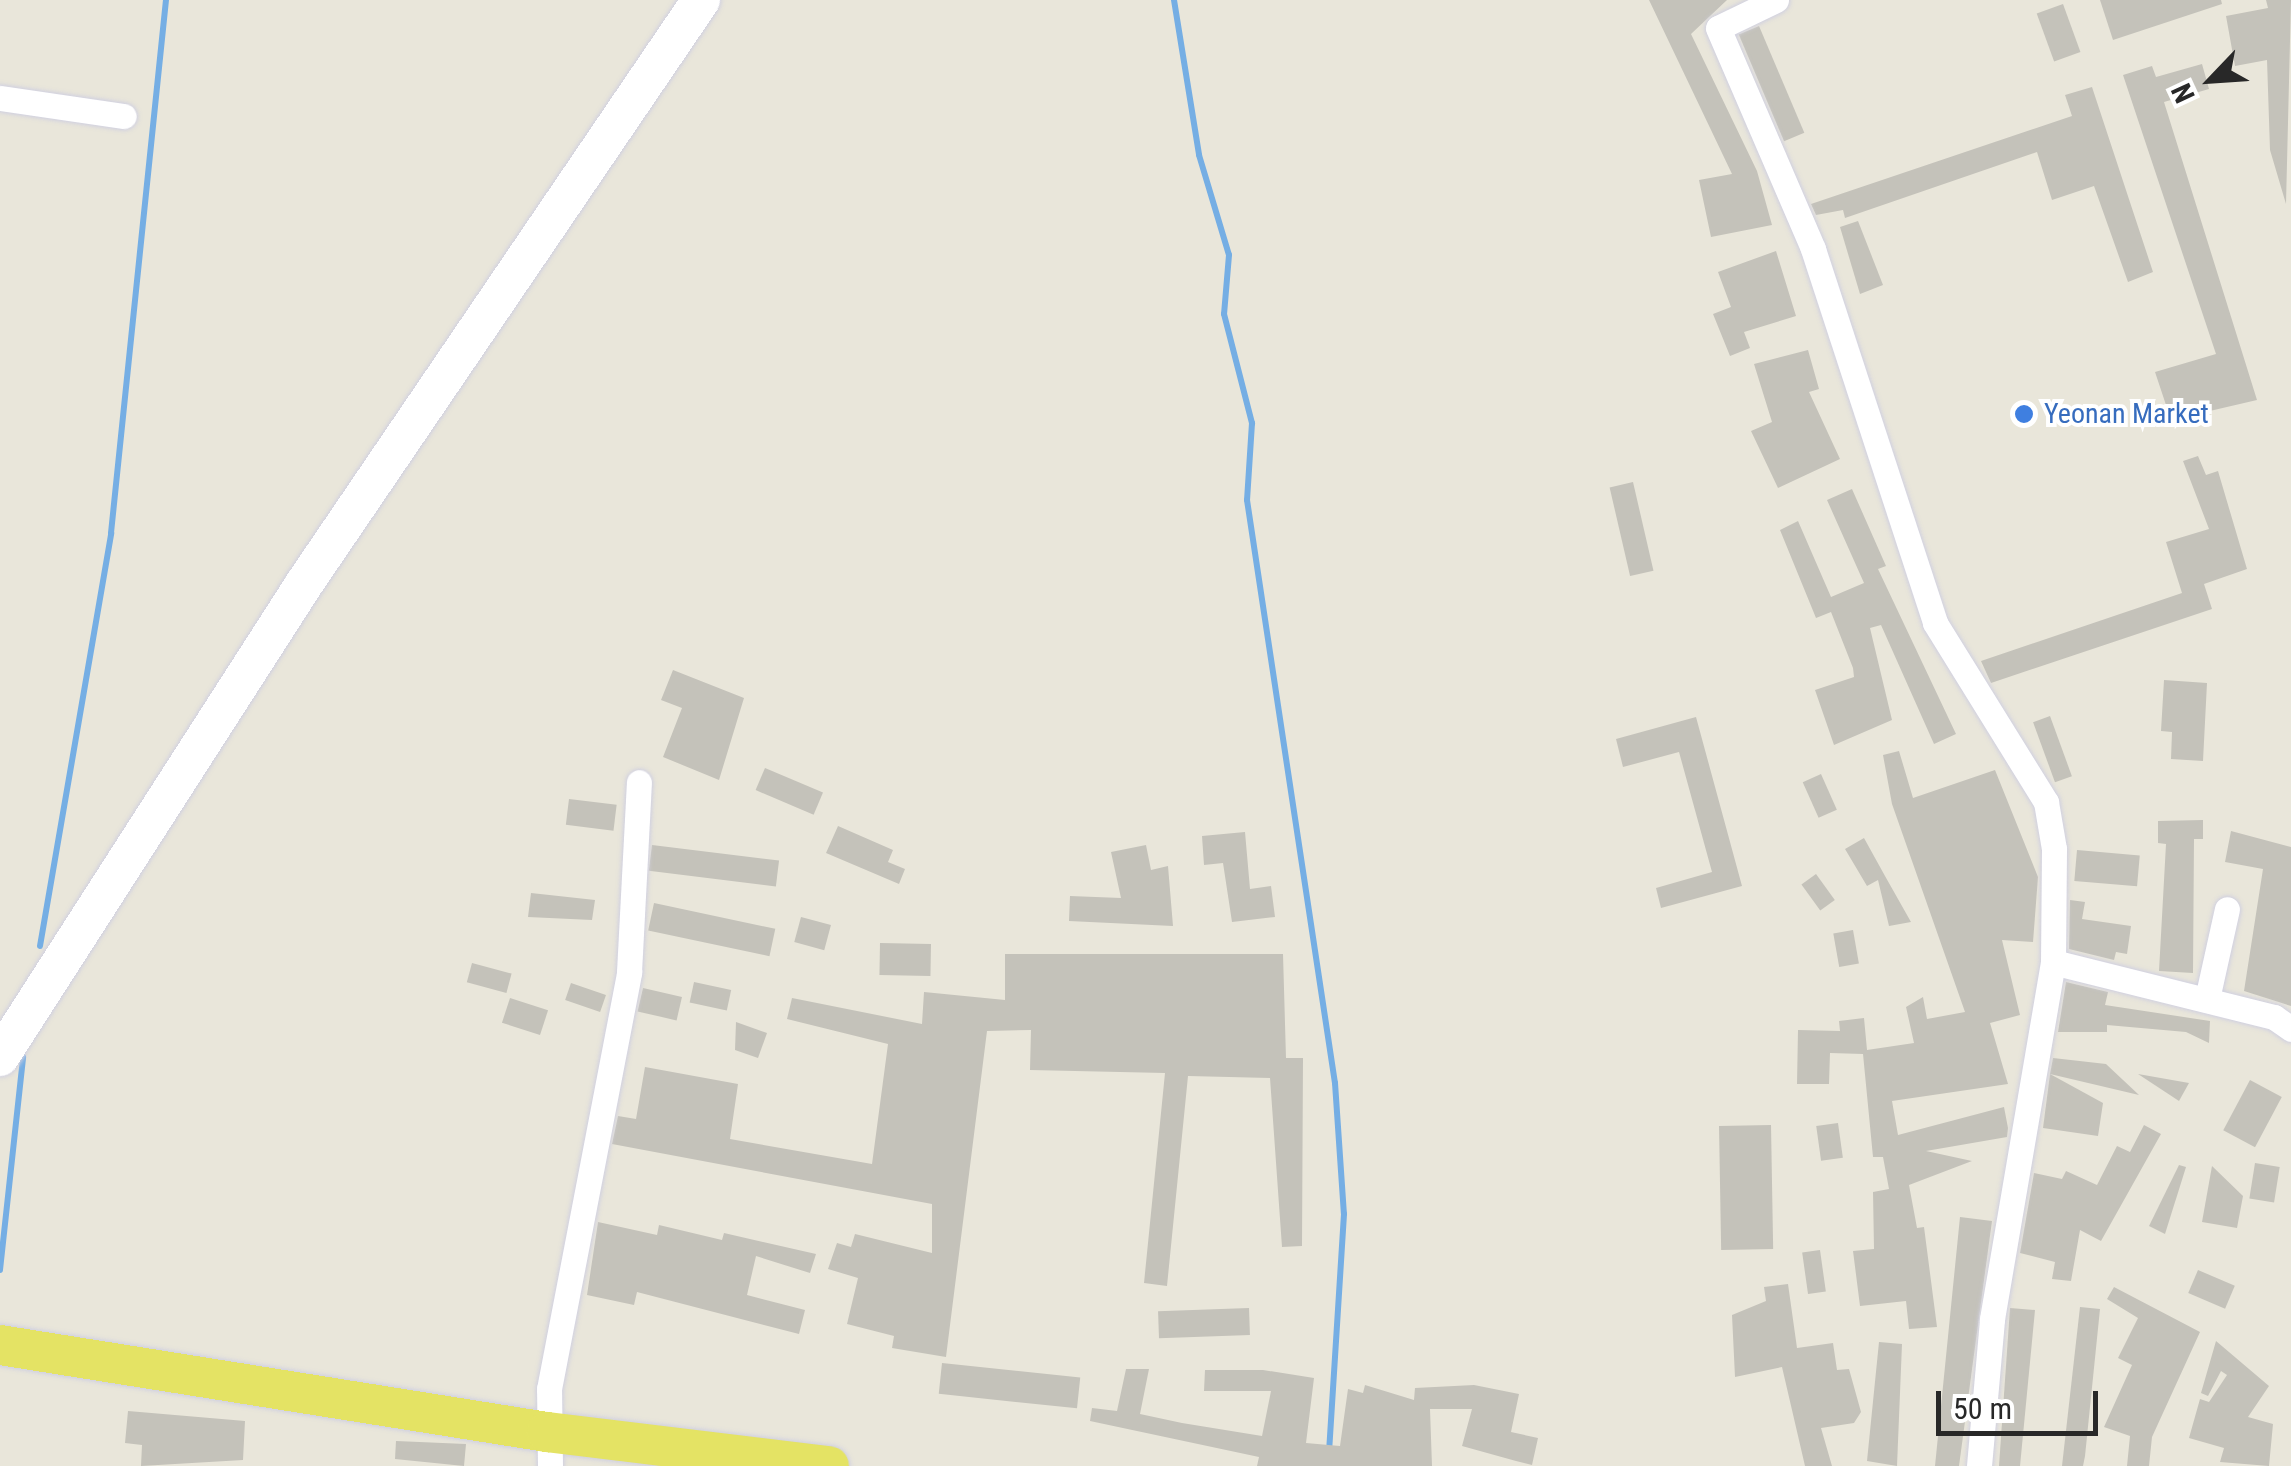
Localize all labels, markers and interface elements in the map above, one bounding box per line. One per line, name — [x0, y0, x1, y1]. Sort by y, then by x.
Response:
north arrow — [2161, 30, 2261, 130]
text: N — [2165, 78, 2202, 108]
place label: Yeonan Market — [2044, 397, 2209, 431]
marker: Yeonan Market — [2013, 403, 2035, 425]
scale bar — [1941, 1371, 2104, 1433]
text: 50 m — [1953, 1391, 2012, 1426]

